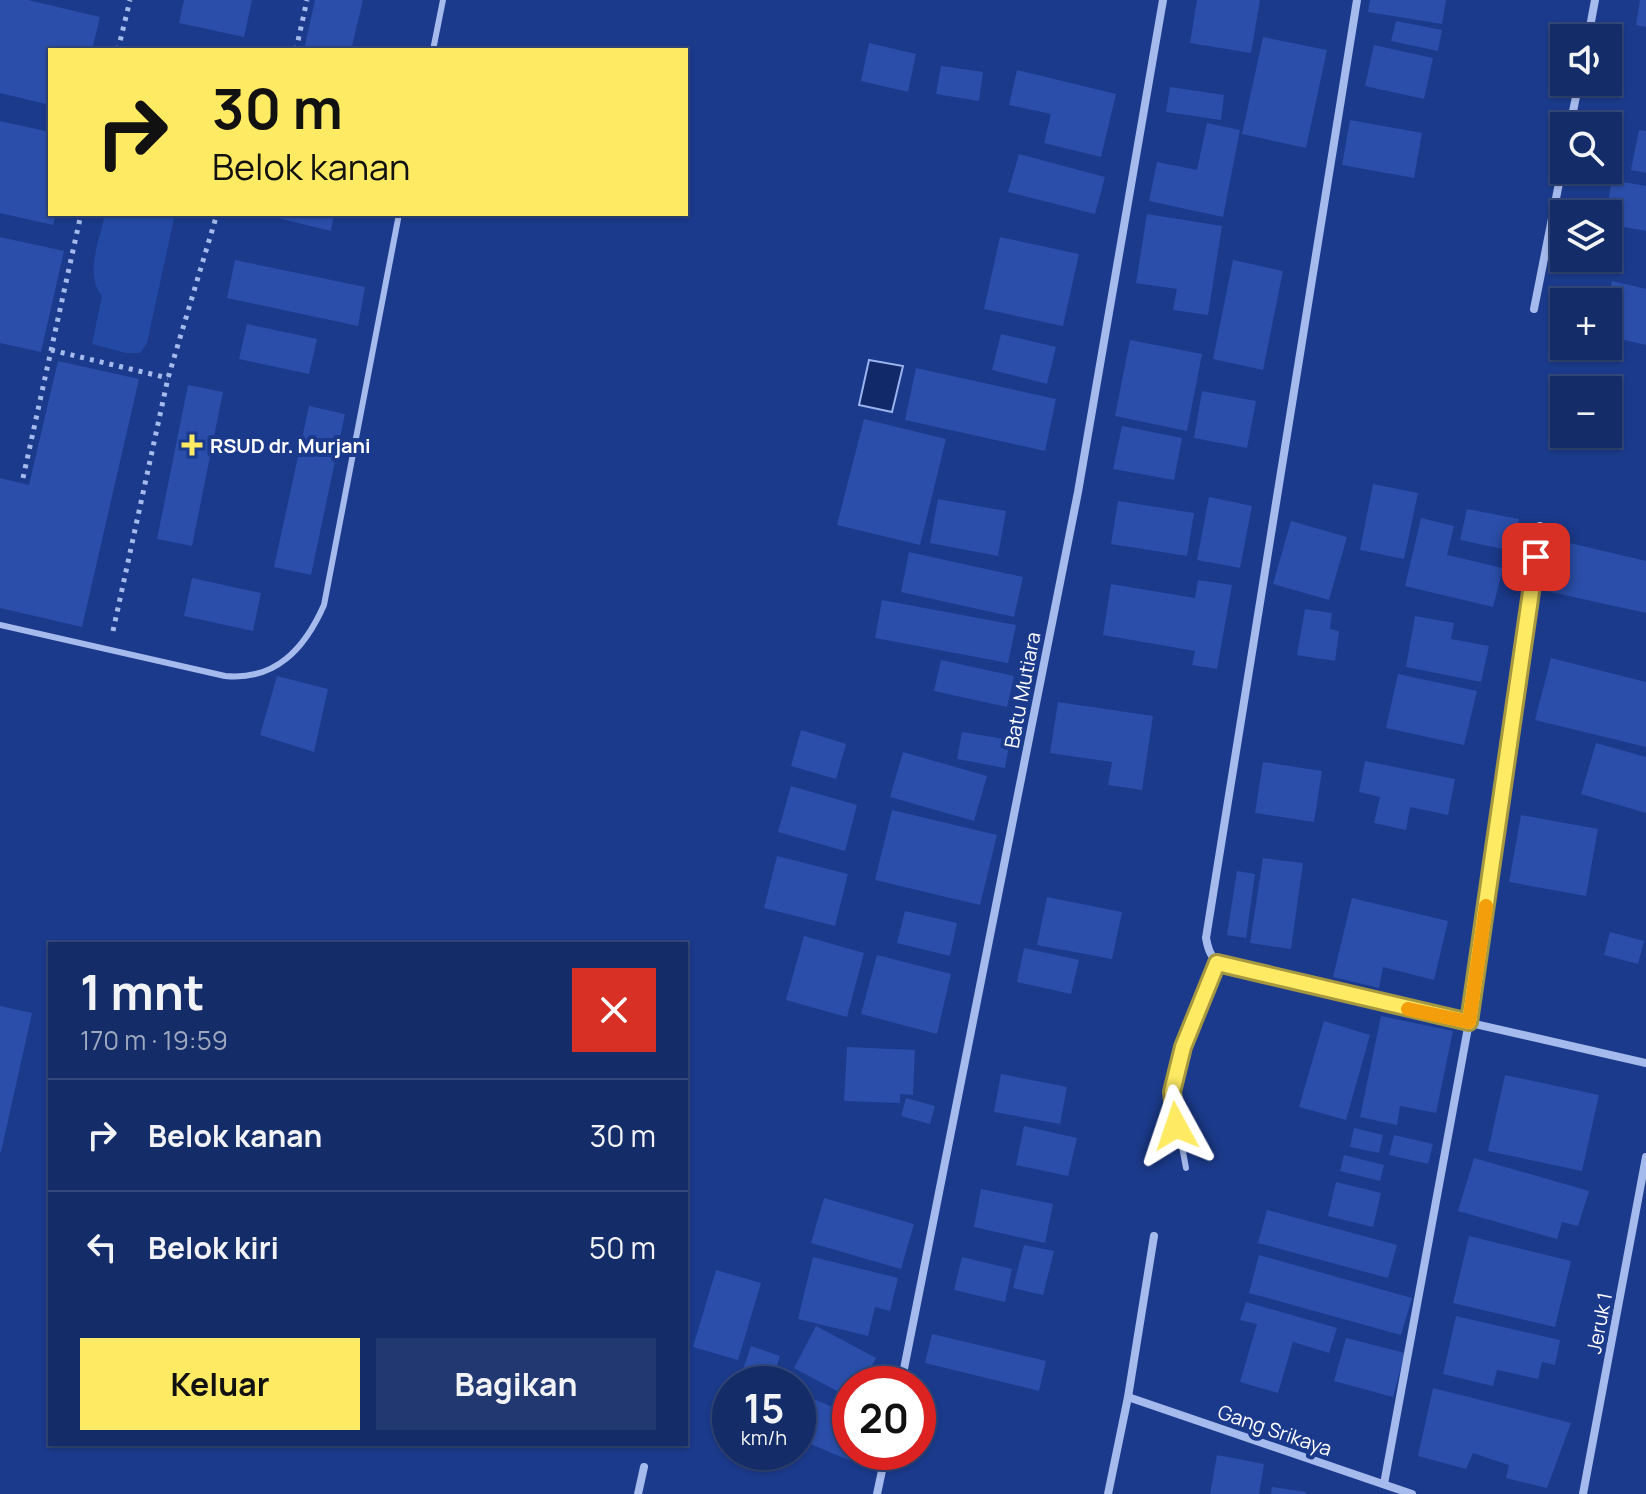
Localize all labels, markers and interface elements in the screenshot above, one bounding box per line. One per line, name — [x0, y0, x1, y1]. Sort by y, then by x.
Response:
map controls — [1550, 24, 1622, 448]
button: sound — [1550, 24, 1622, 96]
text: 30 m — [212, 69, 343, 146]
icon: right — [80, 80, 184, 184]
button: search — [1550, 112, 1622, 184]
text: Belok kanan — [212, 142, 411, 191]
button: layers — [1550, 200, 1622, 272]
button: + — [1550, 288, 1622, 360]
button: − — [1550, 376, 1622, 448]
place label: RSUD dr. Murjani — [210, 432, 371, 459]
marker: RSUD dr. Murjani — [181, 434, 203, 456]
pin — [1502, 523, 1570, 591]
icon: arrive — [1514, 535, 1558, 579]
street label: Batu Mutiara — [998, 630, 1046, 750]
text: 1 mnt — [80, 959, 205, 1024]
button: close — [572, 968, 656, 1052]
text: 170 m · 19:59 — [80, 1022, 228, 1058]
position arrow — [1134, 1084, 1218, 1168]
icon: right — [80, 1113, 124, 1157]
text: Belok kanan — [148, 1115, 322, 1156]
text: 30 m — [590, 1115, 656, 1156]
icon: left — [80, 1225, 124, 1269]
text: Belok kiri — [148, 1227, 279, 1268]
text: 50 m — [589, 1227, 656, 1268]
street label: Jeruk 1 — [1580, 1290, 1618, 1356]
button: Keluar — [80, 1338, 360, 1430]
button: Bagikan — [376, 1338, 656, 1430]
speed limit sign: 20 — [832, 1366, 936, 1470]
text: 15 — [744, 1380, 784, 1435]
street label: Gang Srikaya — [1214, 1398, 1336, 1462]
text: km/h — [741, 1424, 787, 1451]

